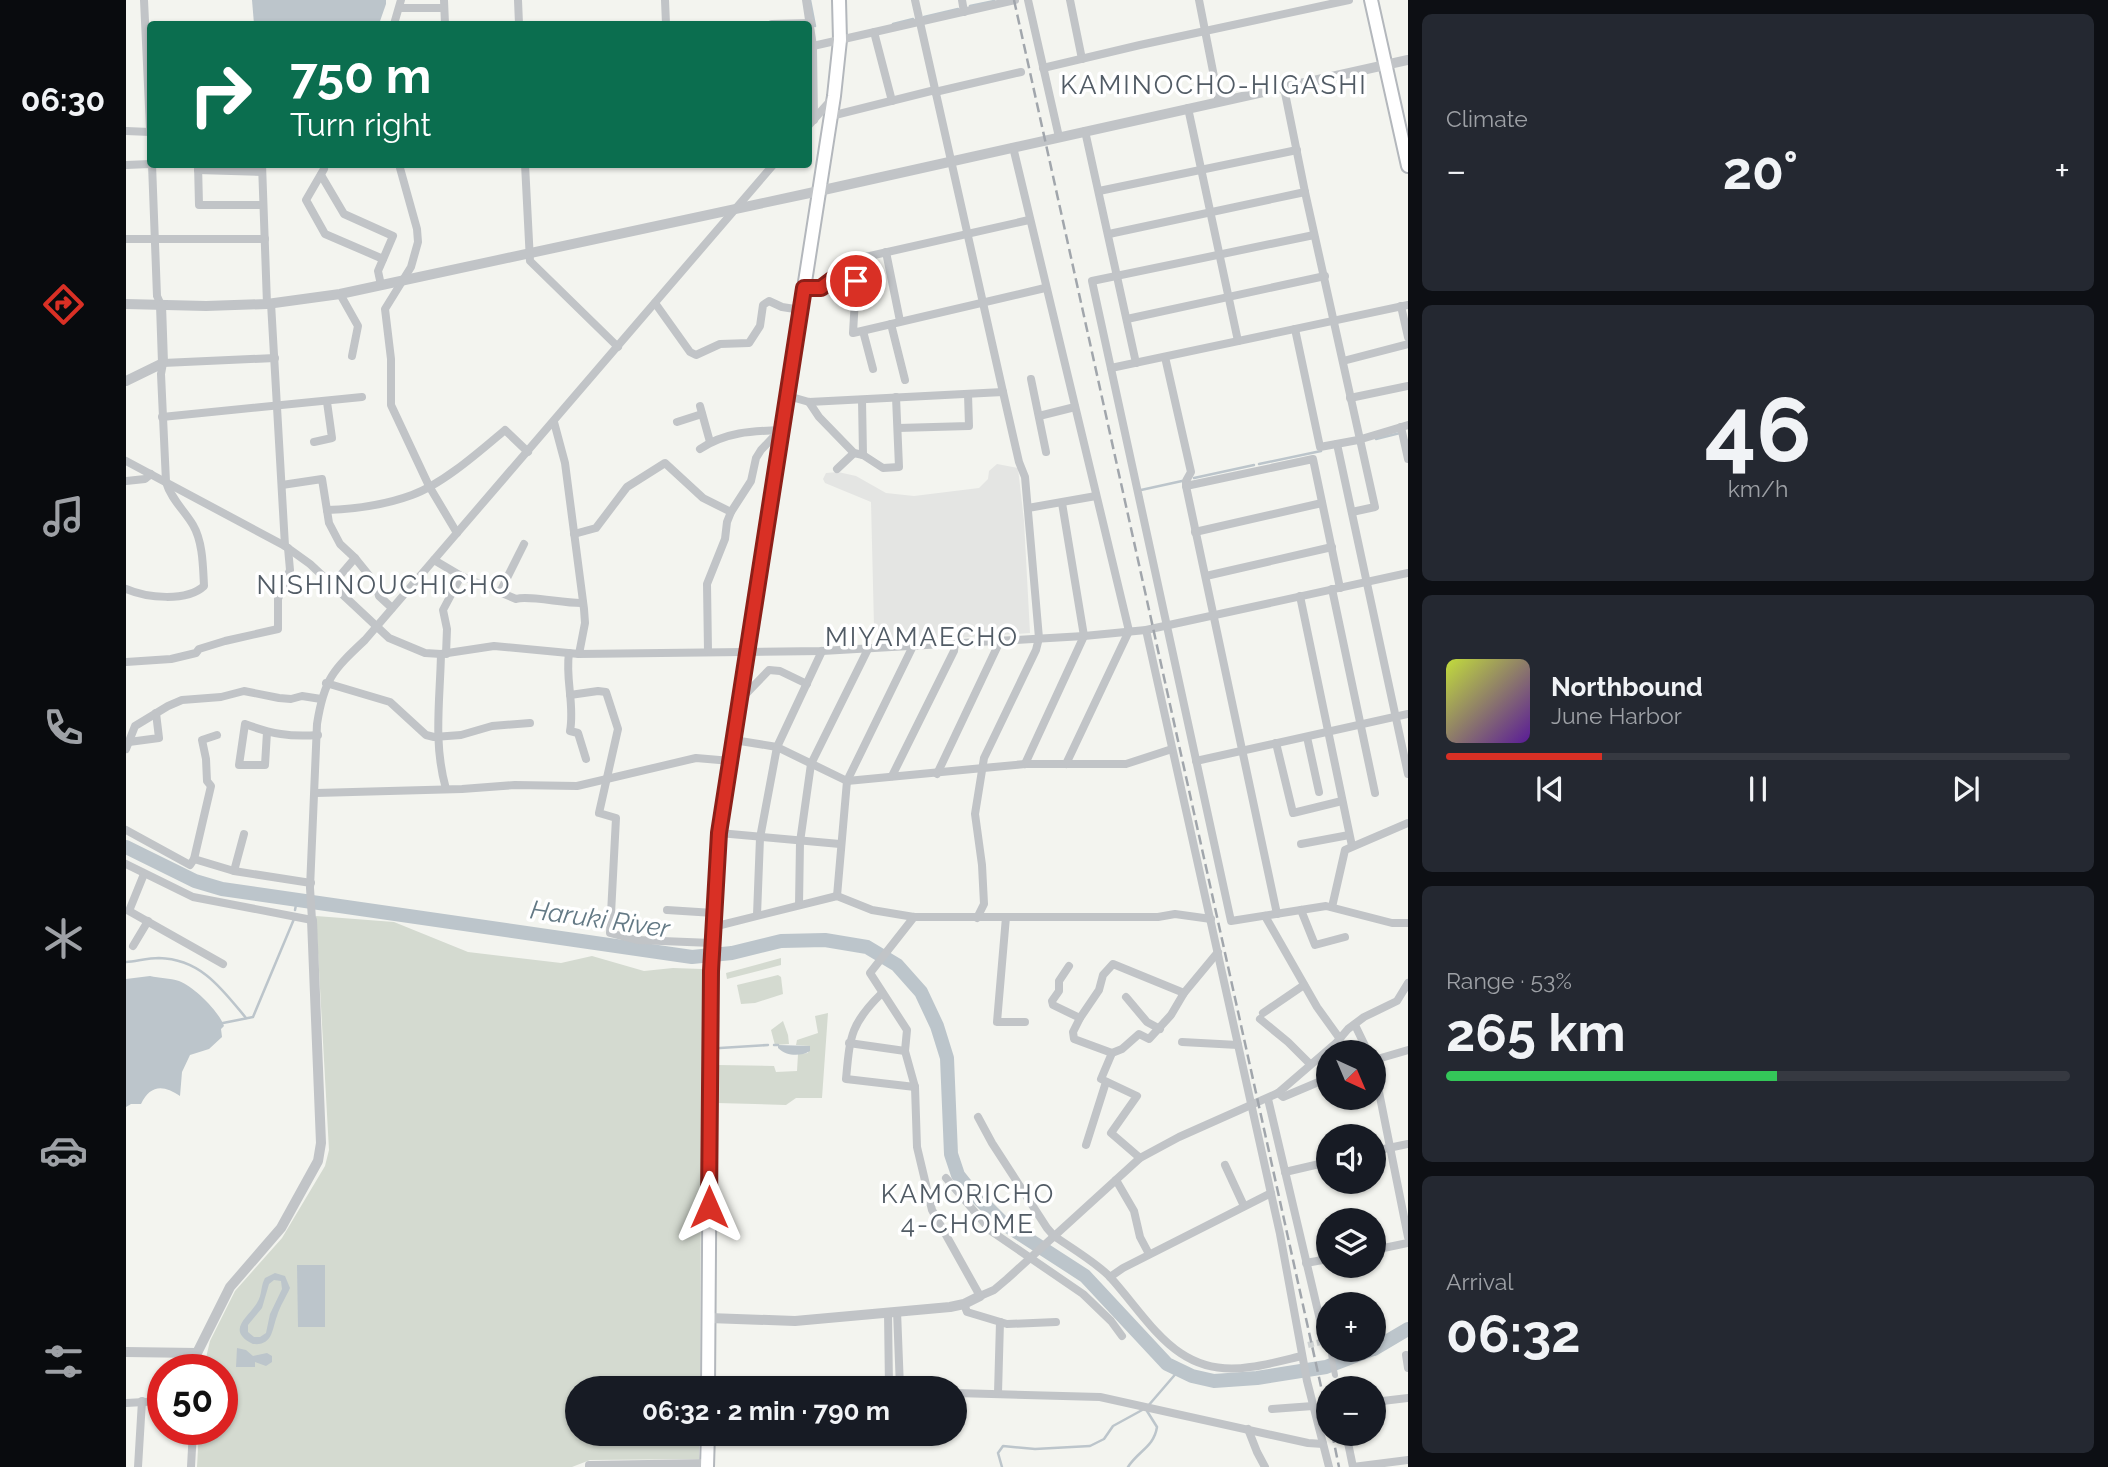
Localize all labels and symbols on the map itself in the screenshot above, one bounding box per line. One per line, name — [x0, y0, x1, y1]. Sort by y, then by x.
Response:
district label: KAMINOCHO-HIGASHI — [1060, 70, 1368, 100]
pin — [826, 251, 886, 311]
district label: NISHINOUCHICHO — [256, 570, 512, 600]
district label: MIYAMAECHO — [825, 622, 1019, 652]
water label: Haruki River — [528, 894, 673, 944]
north arrow — [1316, 1040, 1386, 1110]
position arrow — [672, 1170, 746, 1244]
district label: KAMORICHO 4-CHOME — [881, 1179, 1055, 1239]
speed limit sign: 50 — [147, 1354, 238, 1445]

